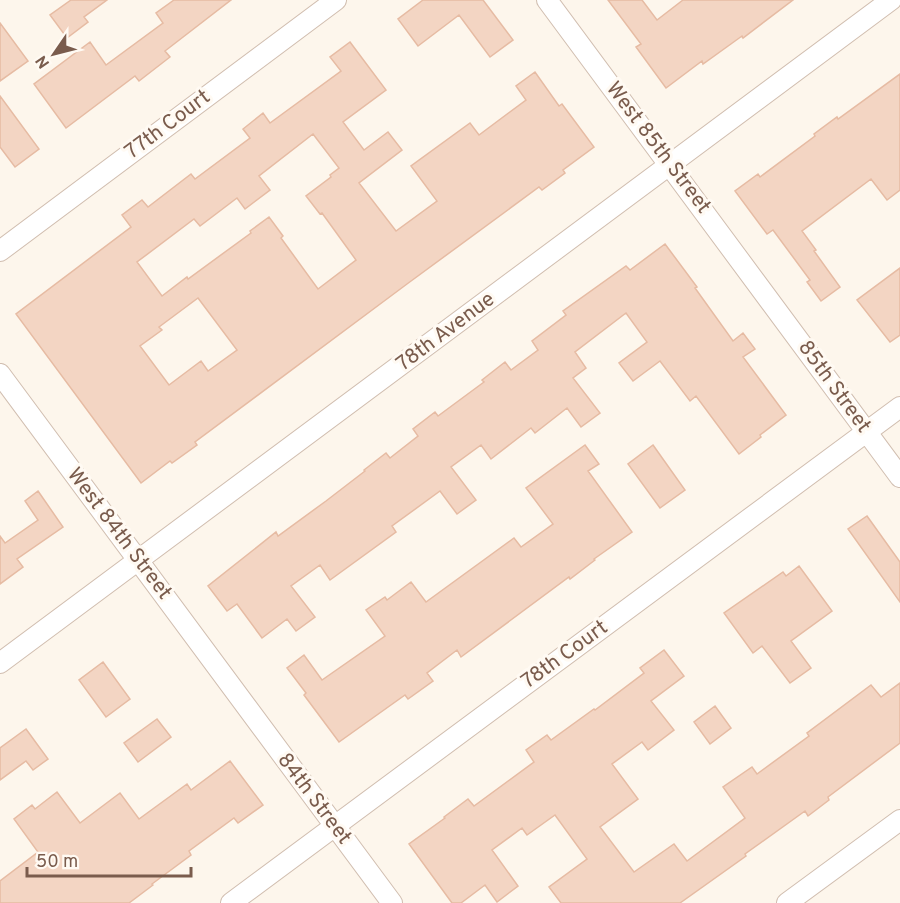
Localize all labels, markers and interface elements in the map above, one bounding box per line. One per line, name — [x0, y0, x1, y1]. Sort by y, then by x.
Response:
north arrow — [24, 24, 84, 84]
text: N — [32, 51, 55, 72]
street label: West 85th Street — [599, 76, 717, 220]
street label: 77th Court — [120, 84, 216, 166]
street label: 78th Avenue — [391, 286, 501, 378]
street label: 85th Street — [791, 335, 877, 439]
street label: West 84th Street — [60, 462, 178, 606]
street label: 78th Court — [516, 614, 614, 696]
street label: 84th Street — [271, 748, 357, 850]
scale bar — [27, 840, 190, 878]
text: 50 m — [36, 851, 78, 874]

